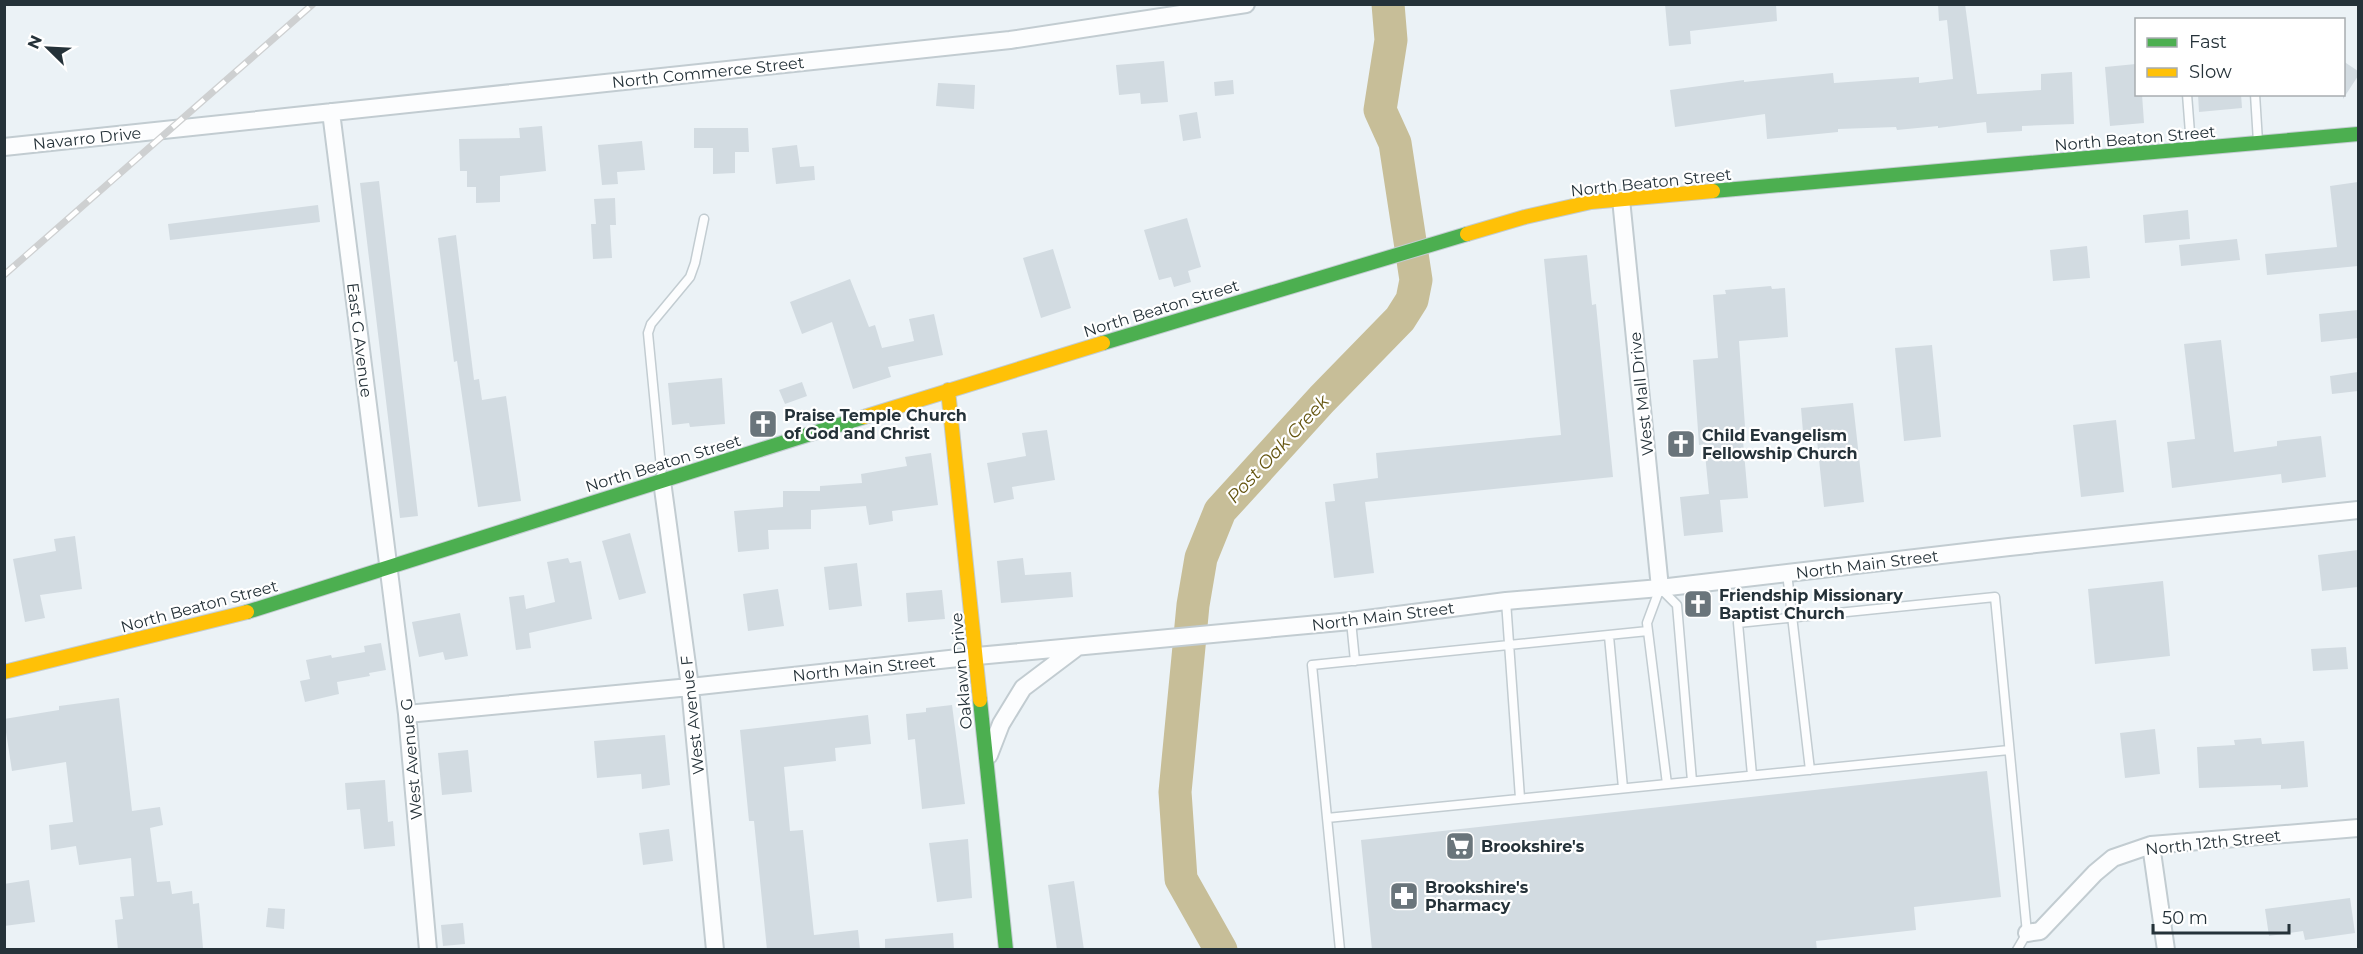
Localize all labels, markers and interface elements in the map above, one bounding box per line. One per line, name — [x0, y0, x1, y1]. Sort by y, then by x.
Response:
north arrow — [18, 18, 78, 78]
legend — [2135, 18, 2345, 96]
text: Fast — [2189, 31, 2227, 53]
text: N — [23, 32, 46, 52]
street label: North Commerce Street — [611, 53, 806, 92]
text: Slow — [2189, 61, 2232, 83]
street label: North Beaton Street — [2054, 122, 2217, 155]
street label: Navarro Drive — [32, 123, 142, 154]
street label: North Beaton Street — [1570, 165, 1733, 200]
street label: North Beaton Street — [1081, 276, 1242, 341]
street label: East G Avenue — [343, 282, 376, 399]
street label: West Mall Drive — [1626, 331, 1657, 457]
water label: Post Oak Creek — [1222, 389, 1335, 508]
place label: Praise Temple Church of God and Christ — [784, 406, 967, 443]
church icon: Praise Temple Church of God and Christ — [747, 408, 779, 440]
place label: Child Evangelism Fellowship Church — [1702, 426, 1858, 463]
church icon: Child Evangelism Fellowship Church — [1665, 428, 1697, 460]
street label: North Beaton Street — [583, 431, 744, 496]
street label: North Main Street — [1795, 546, 1940, 583]
street label: North Beaton Street — [119, 576, 280, 637]
place label: Friendship Missionary Baptist Church — [1719, 586, 1903, 623]
church icon: Friendship Missionary Baptist Church — [1682, 588, 1714, 620]
street label: North Main Street — [1311, 598, 1456, 635]
street label: Oaklawn Drive — [947, 612, 976, 730]
street label: North Main Street — [792, 651, 937, 685]
street label: West Avenue F — [677, 654, 708, 775]
street label: West Avenue G — [397, 697, 426, 821]
street label: North 12th Street — [2144, 826, 2282, 859]
supermarket icon: Brookshire's — [1444, 830, 1476, 862]
place label: Brookshire's — [1481, 837, 1585, 856]
place label: Brookshire's Pharmacy — [1425, 878, 1529, 915]
pharmacy icon: Brookshire's Pharmacy — [1388, 880, 1420, 912]
scale bar — [2153, 897, 2290, 935]
text: 50 m — [2162, 907, 2208, 929]

